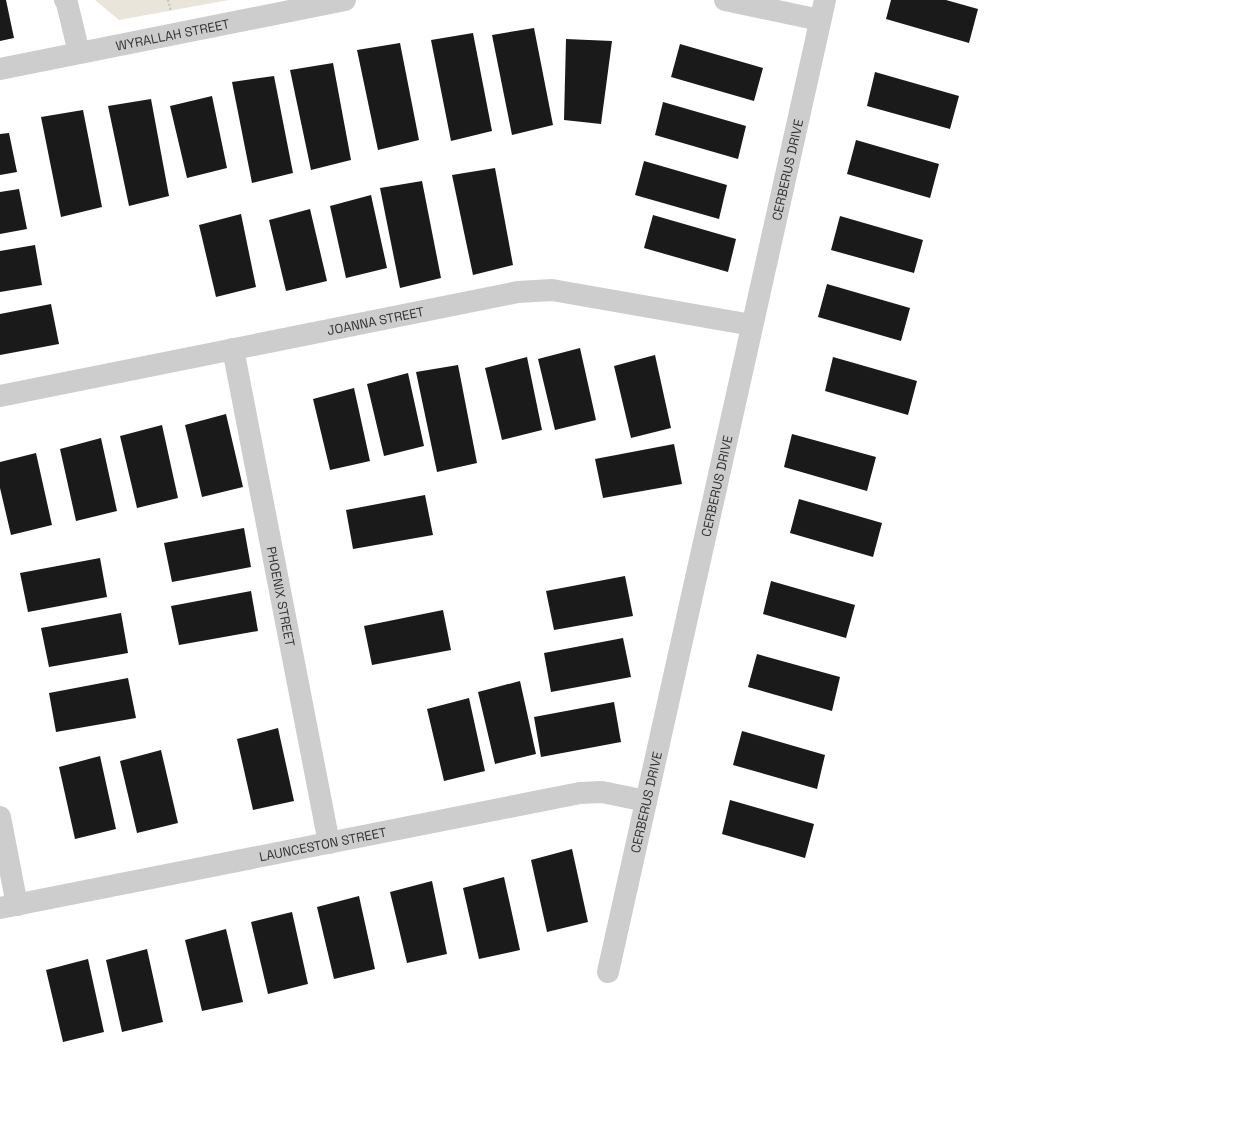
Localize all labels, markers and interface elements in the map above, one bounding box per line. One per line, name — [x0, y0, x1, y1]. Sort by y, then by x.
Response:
street label: WYRALLAH STREET — [114, 15, 231, 54]
street label: CERBERUS DRIVE — [768, 117, 807, 222]
street label: JOANNA STREET — [325, 302, 426, 339]
street label: CERBERUS DRIVE — [697, 434, 736, 538]
street label: PHOENIX STREET — [263, 545, 299, 648]
street label: CERBERUS DRIVE — [626, 750, 665, 855]
street label: LAUNCESTON STREET — [258, 823, 388, 865]

